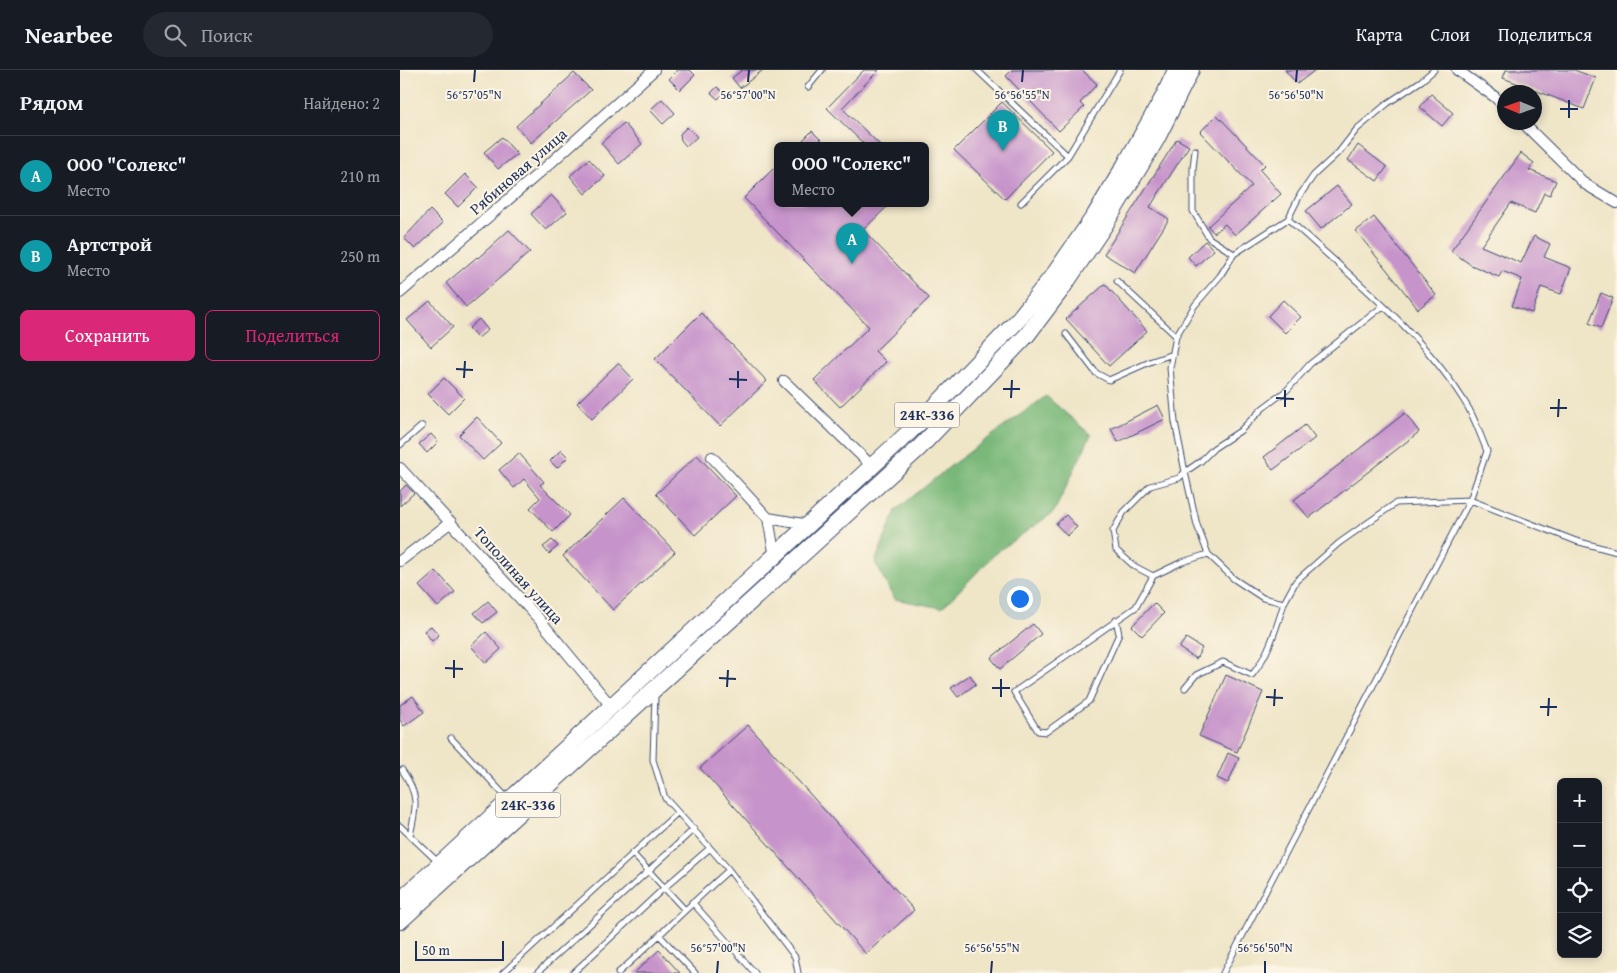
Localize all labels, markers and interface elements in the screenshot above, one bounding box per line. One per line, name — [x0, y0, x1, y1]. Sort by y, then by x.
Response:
search box — [143, 12, 493, 57]
text: Nearbee — [25, 17, 113, 52]
icon: search — [161, 21, 189, 49]
text: Поиск — [201, 21, 253, 49]
text: Карта — [1356, 21, 1403, 48]
text: Слои — [1431, 21, 1470, 48]
text: Поделиться — [1498, 21, 1592, 48]
north arrow — [1497, 85, 1542, 130]
text: 56°57'05"N — [446, 86, 502, 103]
text: 56°57'00"N — [720, 86, 776, 103]
text: 56°56'55"N — [994, 86, 1050, 103]
text: 56°56'50"N — [1268, 86, 1324, 103]
text: Рядом — [20, 87, 83, 118]
text: Найдено: 2 — [303, 91, 380, 115]
pin: B — [987, 110, 1019, 151]
street label: Рябиновая улица — [464, 122, 572, 220]
popup — [774, 142, 929, 207]
text: ООО "Солекс" — [792, 149, 911, 177]
text: ООО "Солекс" — [67, 150, 186, 178]
text: A — [31, 164, 41, 188]
text: 210 m — [340, 164, 380, 188]
text: Место — [792, 177, 835, 201]
text: Место — [67, 178, 110, 202]
pin: A — [836, 223, 868, 264]
text: Артстрой — [67, 230, 152, 258]
text: B — [31, 244, 41, 268]
text: 250 m — [340, 244, 380, 268]
text: Место — [67, 258, 110, 282]
button: Сохранить — [20, 310, 195, 361]
button: Поделиться — [205, 310, 380, 361]
road number: 24К-336 — [894, 402, 960, 428]
street label: Тополиная улица — [468, 521, 570, 630]
your location — [1007, 586, 1033, 612]
map controls — [1557, 778, 1602, 958]
button: + — [1557, 778, 1602, 823]
road number: 24К-336 — [496, 792, 560, 818]
button: − — [1557, 823, 1602, 868]
button: locate — [1557, 868, 1602, 913]
button: layers — [1557, 913, 1602, 958]
scale bar — [415, 938, 504, 961]
text: 56°57'00"N — [690, 939, 746, 956]
text: 56°56'55"N — [964, 939, 1020, 956]
text: 56°56'50"N — [1237, 939, 1293, 956]
text: 50 m — [422, 940, 450, 960]

